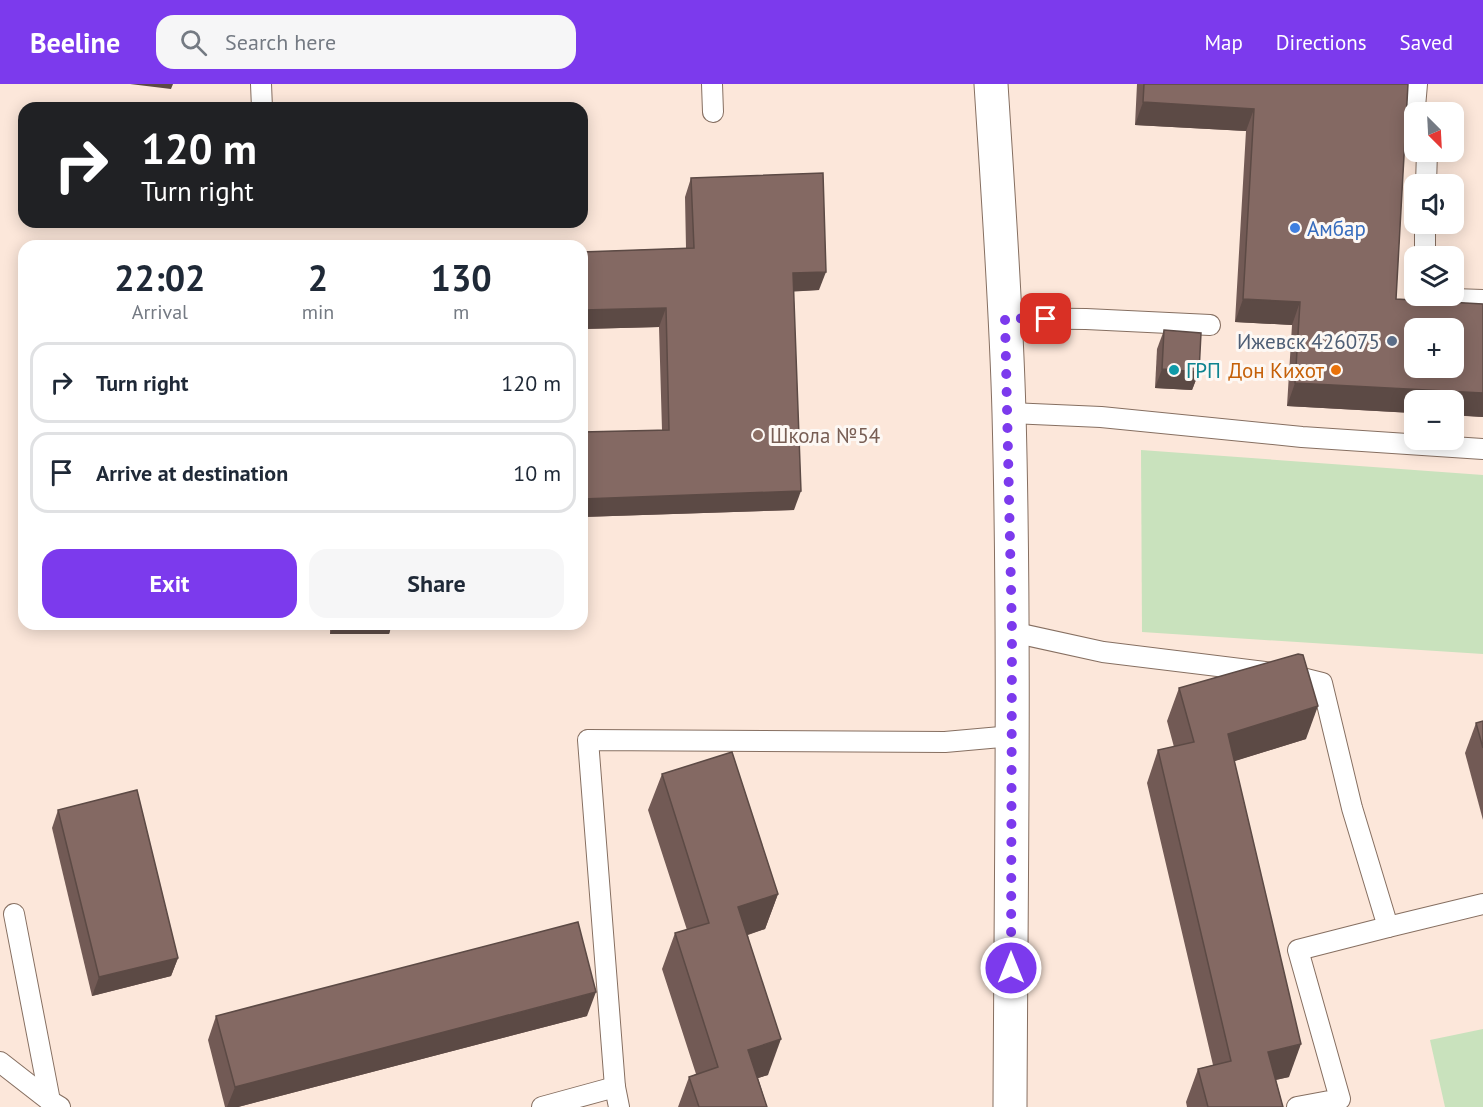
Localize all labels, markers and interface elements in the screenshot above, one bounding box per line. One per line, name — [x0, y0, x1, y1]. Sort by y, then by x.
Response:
search box — [156, 15, 576, 69]
text: Beeline — [30, 24, 120, 61]
icon: search — [177, 26, 210, 59]
text: Search here — [225, 28, 336, 56]
text: Map — [1204, 29, 1243, 56]
text: Directions — [1276, 29, 1367, 56]
text: Saved — [1400, 29, 1453, 56]
north arrow — [1404, 102, 1464, 162]
map controls — [1404, 102, 1464, 450]
text: 120 m — [141, 121, 257, 176]
icon: right — [42, 126, 120, 204]
text: Turn right — [141, 174, 254, 208]
button: sound — [1404, 174, 1464, 234]
place label: Амбар — [1307, 215, 1366, 242]
marker: Амбар — [1288, 221, 1302, 235]
button: layers — [1404, 246, 1464, 306]
text: 22:02 — [114, 254, 206, 301]
text: 2 — [308, 254, 328, 301]
text: 130 — [431, 254, 492, 301]
pin — [1020, 293, 1071, 344]
text: Arrival — [132, 299, 188, 325]
text: min — [302, 299, 334, 325]
text: m — [453, 299, 469, 325]
icon: arrive — [1029, 302, 1062, 335]
button: + — [1404, 318, 1464, 378]
place label: Ижевск 426075 — [1237, 328, 1380, 355]
marker: Ижевск 426075 — [1385, 334, 1399, 348]
place label: ГРП — [1186, 357, 1221, 384]
place label: Дон Кихот — [1228, 357, 1325, 384]
marker: ГРП — [1167, 363, 1181, 377]
marker: Дон Кихот — [1329, 363, 1343, 377]
icon: right — [45, 366, 78, 399]
text: Turn right — [96, 369, 188, 397]
text: 120 m — [501, 369, 561, 397]
button: − — [1404, 390, 1464, 450]
place label: Школа №54 — [770, 422, 880, 449]
marker: Школа №54 — [751, 428, 765, 442]
icon: arrive — [45, 456, 78, 489]
text: Arrive at destination — [96, 459, 288, 487]
text: 10 m — [513, 459, 561, 487]
button: Exit — [42, 549, 297, 618]
button: Share — [309, 549, 564, 618]
position arrow — [979, 936, 1043, 1000]

